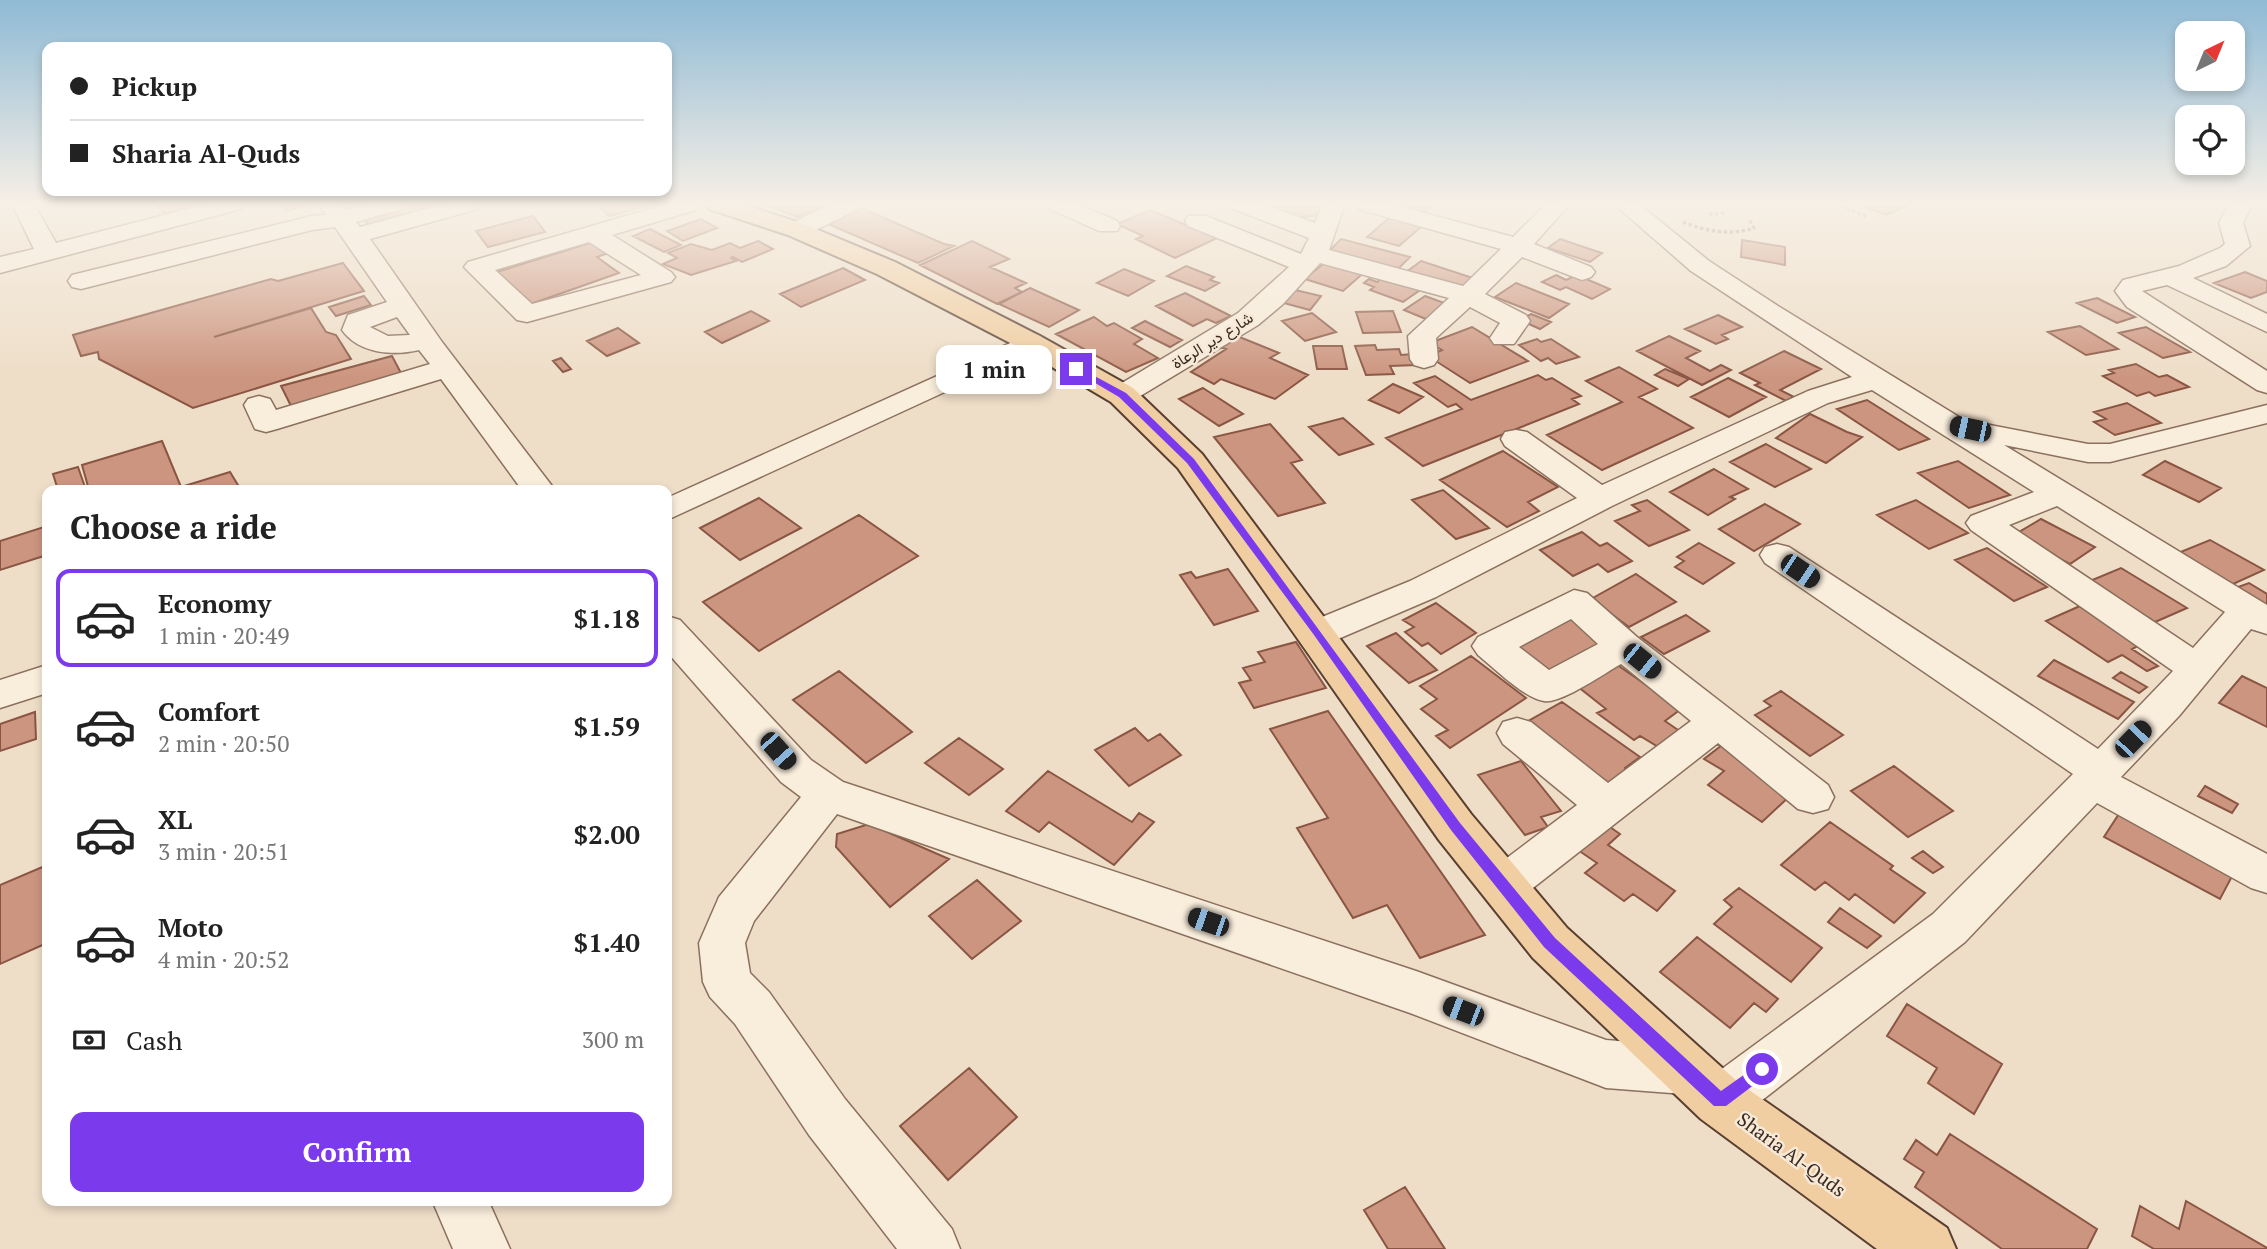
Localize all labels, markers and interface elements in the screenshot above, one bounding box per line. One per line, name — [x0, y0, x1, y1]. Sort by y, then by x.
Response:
north arrow — [2175, 21, 2245, 91]
map controls — [2175, 21, 2245, 175]
text: Pickup — [112, 69, 197, 103]
button: locate — [2175, 105, 2245, 175]
text: Sharia Al-Quds — [112, 136, 300, 170]
street label: شارع دير الرعاة — [1167, 306, 1258, 375]
callout: 1 min — [936, 344, 1052, 394]
route end — [1060, 353, 1092, 385]
text: 1 min — [963, 354, 1025, 385]
car — [1948, 414, 1993, 444]
text: Choose a ride — [70, 506, 277, 548]
car — [1777, 551, 1824, 591]
text: Economy — [158, 586, 271, 620]
icon: car — [74, 587, 137, 650]
text: $1.18 — [574, 601, 640, 635]
text: 1 min · 20:49 — [158, 620, 290, 651]
car — [1620, 640, 1665, 682]
text: Comfort — [158, 694, 260, 728]
icon: car — [74, 695, 137, 758]
text: $1.59 — [574, 709, 640, 743]
car — [2111, 717, 2156, 761]
text: 2 min · 20:50 — [158, 728, 290, 759]
car — [757, 728, 800, 774]
text: XL — [158, 802, 192, 836]
icon: car — [74, 803, 137, 866]
text: $2.00 — [574, 817, 640, 851]
text: 3 min · 20:51 — [158, 836, 290, 867]
car — [1185, 905, 1232, 939]
text: Moto — [158, 910, 223, 944]
icon: car — [74, 911, 137, 974]
text: $1.40 — [574, 925, 640, 959]
text: 4 min · 20:52 — [158, 944, 290, 975]
car — [1440, 994, 1487, 1028]
icon: cash — [70, 1021, 108, 1059]
text: Cash — [126, 1023, 182, 1057]
text: 300 m — [582, 1024, 644, 1055]
route start — [1746, 1053, 1778, 1085]
street label: Sharia Al-Quds — [1733, 1106, 1851, 1202]
button: Confirm — [70, 1112, 644, 1192]

